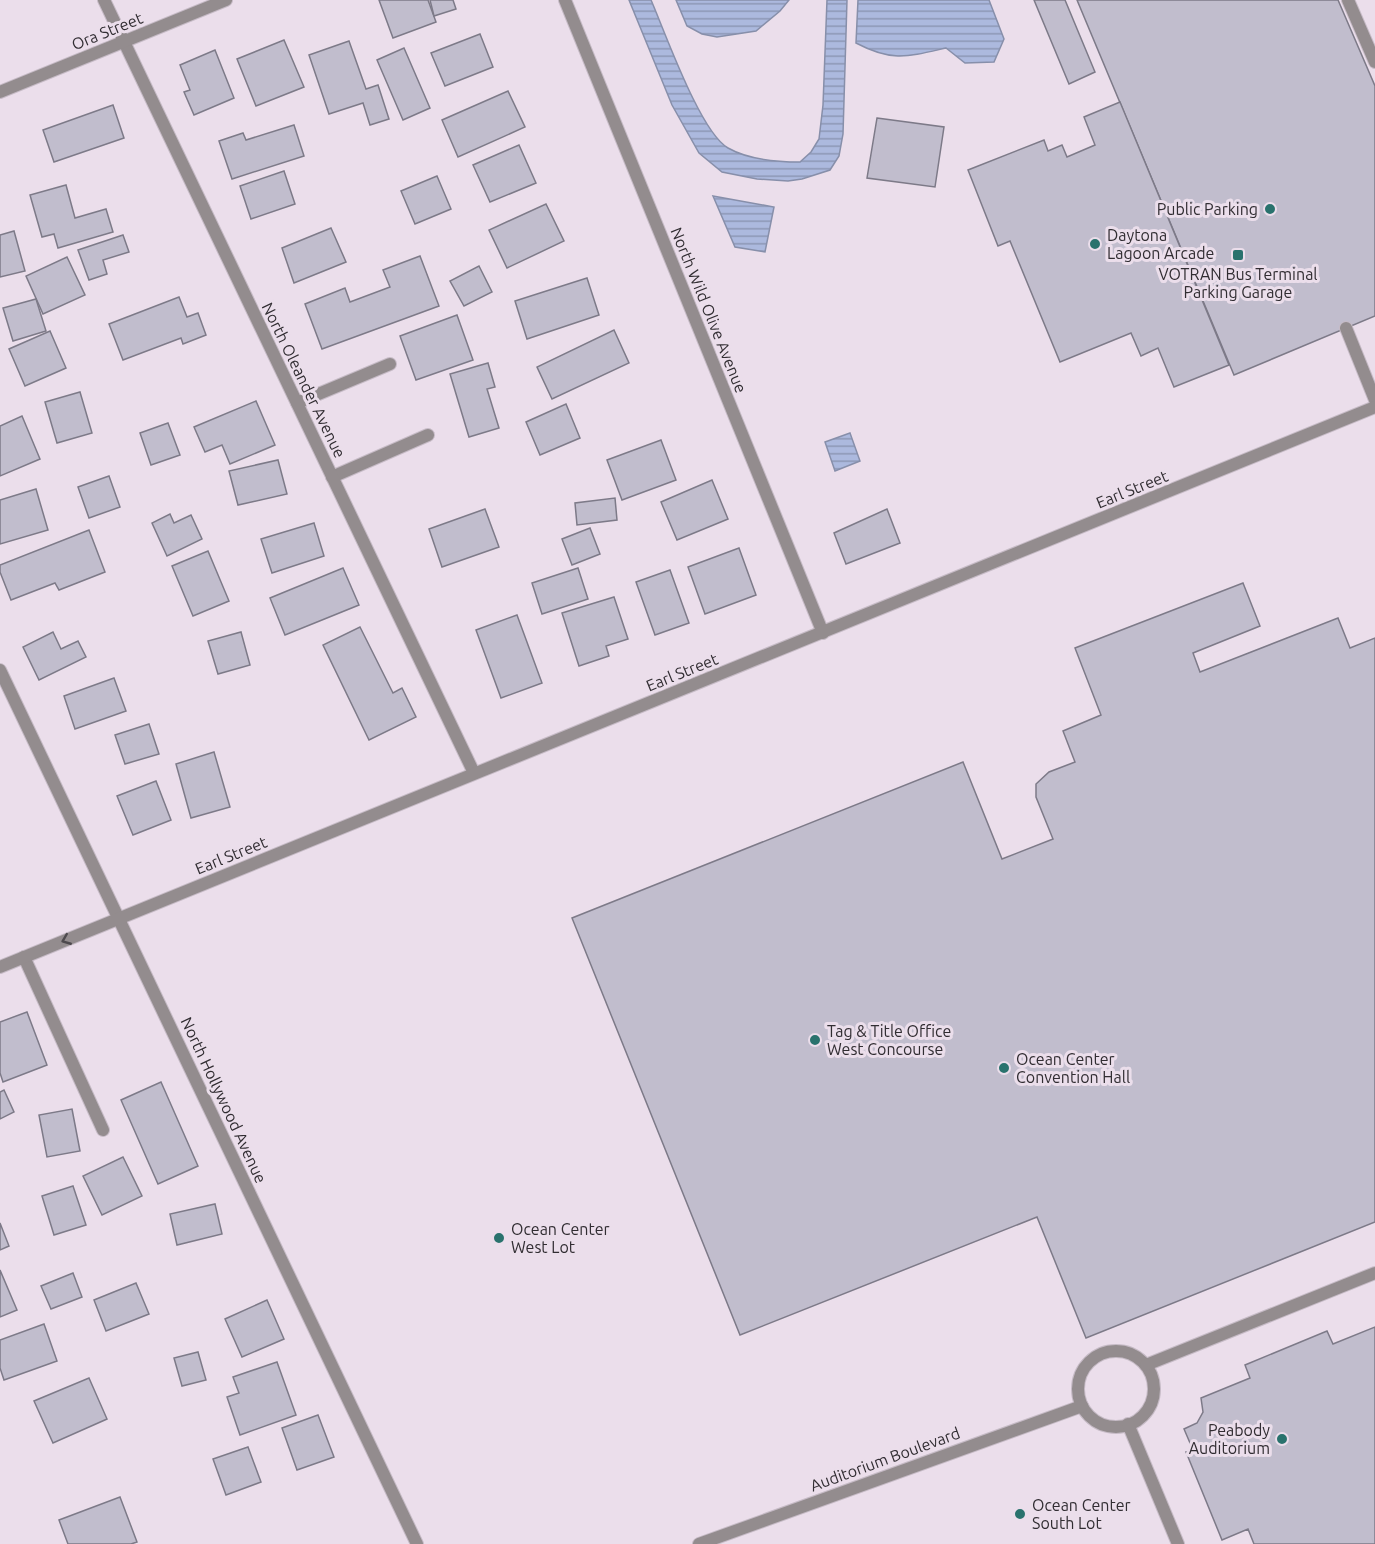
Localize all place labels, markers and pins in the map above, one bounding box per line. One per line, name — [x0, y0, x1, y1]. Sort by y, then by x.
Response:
place label: Public Parking — [1157, 200, 1258, 218]
marker: Public Parking — [1263, 202, 1277, 216]
place label: Daytona Lagoon Arcade — [1107, 226, 1214, 262]
marker: Daytona Lagoon Arcade — [1088, 237, 1102, 251]
marker: VOTRAN Bus Terminal Parking Garage — [1231, 248, 1245, 262]
place label: VOTRAN Bus Terminal Parking Garage — [1158, 265, 1318, 301]
place label: Tag & Title Office West Concourse — [827, 1022, 951, 1058]
marker: Tag & Title Office West Concourse — [808, 1033, 822, 1047]
place label: Ocean Center Convention Hall — [1016, 1050, 1130, 1086]
marker: Ocean Center Convention Hall — [997, 1061, 1011, 1075]
place label: Ocean Center West Lot — [511, 1220, 610, 1256]
marker: Ocean Center West Lot — [492, 1231, 506, 1245]
place label: Peabody Auditorium — [1189, 1421, 1270, 1457]
marker: Peabody Auditorium — [1275, 1432, 1289, 1446]
place label: Ocean Center South Lot — [1032, 1496, 1131, 1532]
marker: Ocean Center South Lot — [1013, 1507, 1027, 1521]

